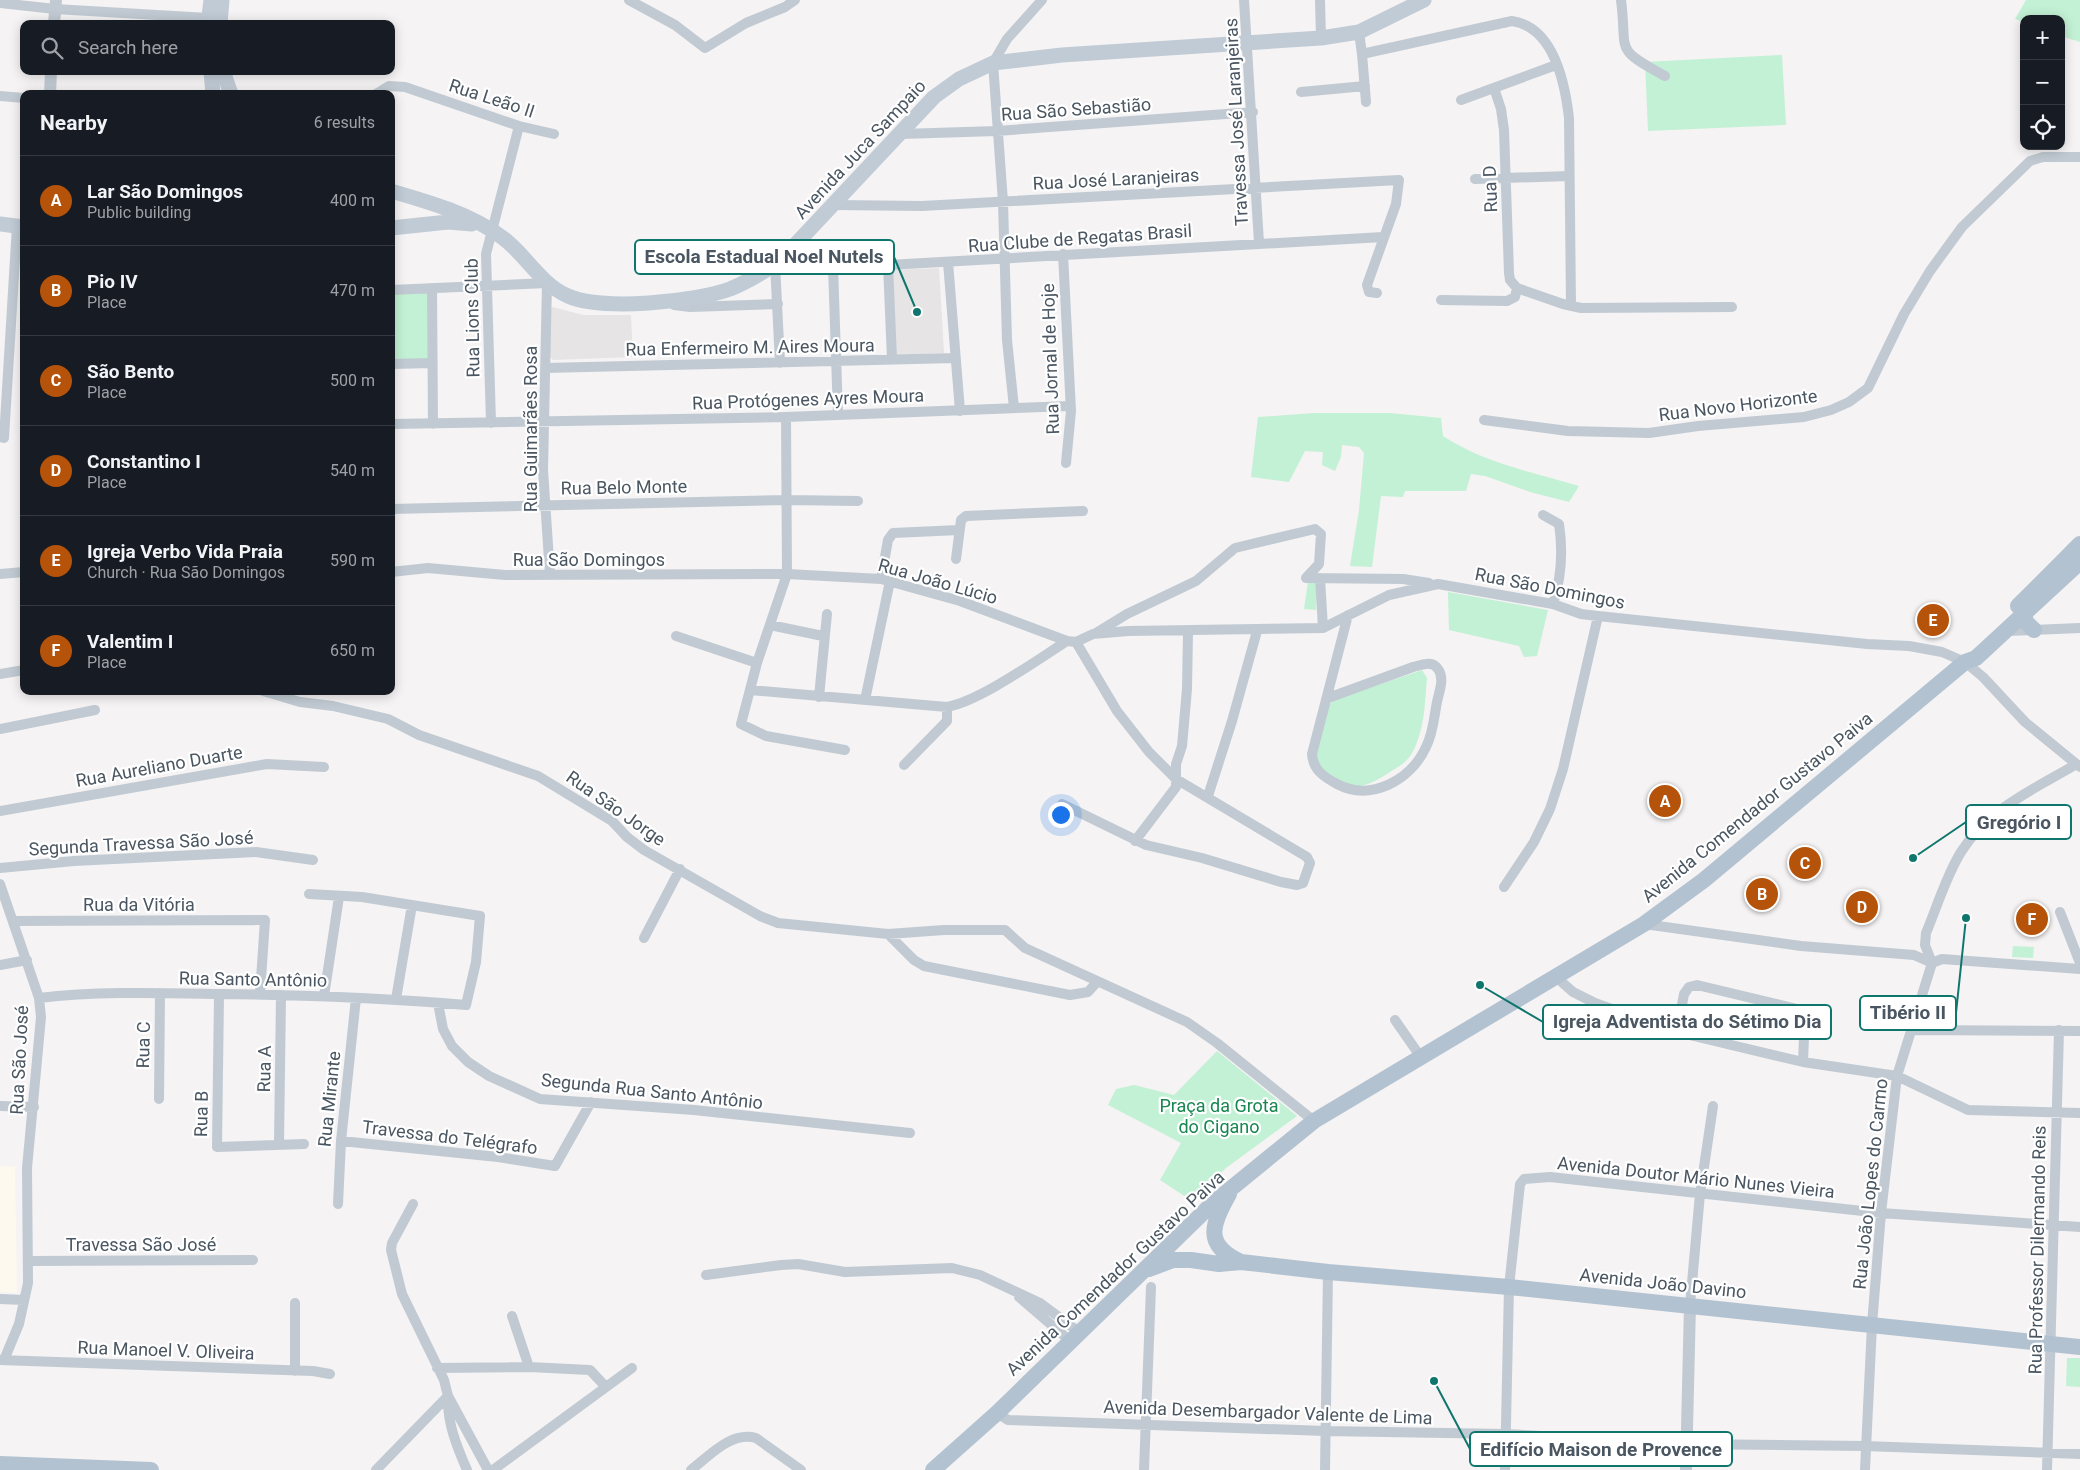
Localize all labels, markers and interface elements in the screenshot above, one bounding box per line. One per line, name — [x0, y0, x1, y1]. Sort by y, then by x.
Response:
map controls — [2020, 15, 2065, 150]
button: + — [2020, 15, 2065, 60]
street label: Travessa José Laranjeiras — [1220, 18, 1252, 226]
search box — [20, 20, 395, 75]
icon: search — [38, 34, 66, 62]
text: Search here — [78, 36, 178, 59]
button: − — [2020, 60, 2065, 105]
street label: Rua Leão II — [447, 74, 537, 122]
street label: Avenida Juca Sampaio — [790, 75, 930, 223]
street label: Rua São Sebastião — [1000, 93, 1152, 125]
button: locate — [2020, 105, 2065, 150]
text: Nearby — [40, 111, 107, 135]
text: 6 results — [314, 113, 375, 132]
street label: Rua José Laranjeiras — [1032, 164, 1200, 194]
street label: Rua D — [1479, 165, 1501, 213]
text: Lar São Domingos — [87, 180, 243, 203]
text: A — [51, 191, 61, 210]
text: 400 m — [330, 191, 375, 210]
text: Public building — [87, 203, 191, 222]
street label: Rua Clube de Regatas Brasil — [967, 220, 1193, 256]
callout: Escola Estadual Noel Nutels — [635, 240, 894, 274]
text: Escola Estadual Noel Nutels — [645, 245, 884, 268]
street label: Rua Lions Club — [460, 258, 484, 378]
text: Pio IV — [87, 270, 138, 293]
text: B — [51, 281, 61, 300]
text: 470 m — [330, 281, 375, 300]
street label: Rua Jornal de Hoje — [1037, 283, 1063, 435]
text: Place — [87, 293, 127, 312]
street label: Rua Enfermeiro M. Aires Moura — [625, 334, 875, 360]
street label: Rua Guimarães Rosa — [520, 346, 541, 512]
text: São Bento — [87, 360, 174, 383]
text: C — [51, 371, 61, 390]
text: 500 m — [330, 371, 375, 390]
text: Place — [87, 383, 127, 402]
street label: Rua Protógenes Ayres Moura — [692, 384, 924, 414]
street label: Rua Novo Horizonte — [1658, 385, 1818, 425]
text: Constantino I — [87, 450, 201, 473]
text: D — [51, 461, 61, 480]
text: 540 m — [330, 461, 375, 480]
text: Place — [87, 473, 127, 492]
street label: Rua Belo Monte — [561, 475, 687, 499]
text: Igreja Verbo Vida Praia — [87, 540, 283, 563]
street label: Rua São Domingos — [513, 549, 665, 570]
text: E — [52, 551, 61, 570]
text: 590 m — [330, 551, 375, 570]
street label: Rua João Lúcio — [876, 554, 1000, 608]
text: Church · Rua São Domingos — [87, 563, 285, 582]
street label: Rua São Domingos — [1473, 563, 1627, 613]
pin: E — [1917, 601, 1949, 639]
text: Valentim I — [87, 630, 173, 653]
text: F — [52, 641, 60, 660]
text: 650 m — [330, 641, 375, 660]
text: Place — [87, 653, 127, 672]
street label: Avenida Comendador Gustavo Paiva — [1637, 707, 1877, 907]
street label: Rua Aureliano Duarte — [74, 741, 244, 791]
street label: Rua São Jorge — [562, 766, 670, 850]
pin: A — [1649, 782, 1681, 820]
your location — [1048, 802, 1074, 828]
callout: Gregório I — [1966, 805, 2071, 839]
text: Gregório I — [1977, 811, 2061, 834]
street label: Segunda Travessa São José — [28, 827, 254, 859]
pin: C — [1789, 844, 1821, 882]
pin: B — [1746, 875, 1778, 913]
pin: D — [1846, 888, 1878, 926]
street label: Rua da Vitória — [83, 894, 195, 915]
pin: F — [2016, 900, 2048, 938]
street label: Rua Santo Antônio — [179, 967, 327, 991]
callout: Tibério II — [1860, 996, 1956, 1030]
text: Tibério II — [1870, 1001, 1946, 1024]
street label: Rua São José — [6, 1005, 32, 1115]
callout: Igreja Adventista do Sétimo Dia — [1543, 1005, 1831, 1039]
text: Igreja Adventista do Sétimo Dia — [1553, 1010, 1821, 1033]
street label: Rua C — [132, 1021, 154, 1069]
street label: Rua A — [253, 1045, 275, 1093]
street label: Rua Mirante — [314, 1050, 344, 1148]
street label: Segunda Rua Santo Antônio — [540, 1069, 764, 1113]
street label: Rua João Lopes do Carmo — [1848, 1078, 1892, 1290]
street label: Rua B — [190, 1091, 212, 1137]
park label: Praça da Grota do Cigano — [1159, 1095, 1279, 1137]
street label: Travessa do Telégrafo — [361, 1116, 539, 1158]
street label: Rua Professor Dilermando Reis — [2024, 1125, 2050, 1375]
street label: Avenida Doutor Mário Nunes Vieira — [1556, 1152, 1836, 1202]
street label: Avenida Comendador Gustavo Paiva — [1002, 1166, 1228, 1380]
street label: Travessa São José — [66, 1234, 216, 1255]
street label: Avenida João Davino — [1579, 1264, 1747, 1302]
street label: Rua Manoel V. Oliveira — [77, 1336, 255, 1364]
street label: Avenida Desembargador Valente de Lima — [1103, 1396, 1433, 1428]
callout: Edifício Maison de Provence — [1470, 1432, 1732, 1466]
text: Edifício Maison de Provence — [1480, 1438, 1722, 1461]

